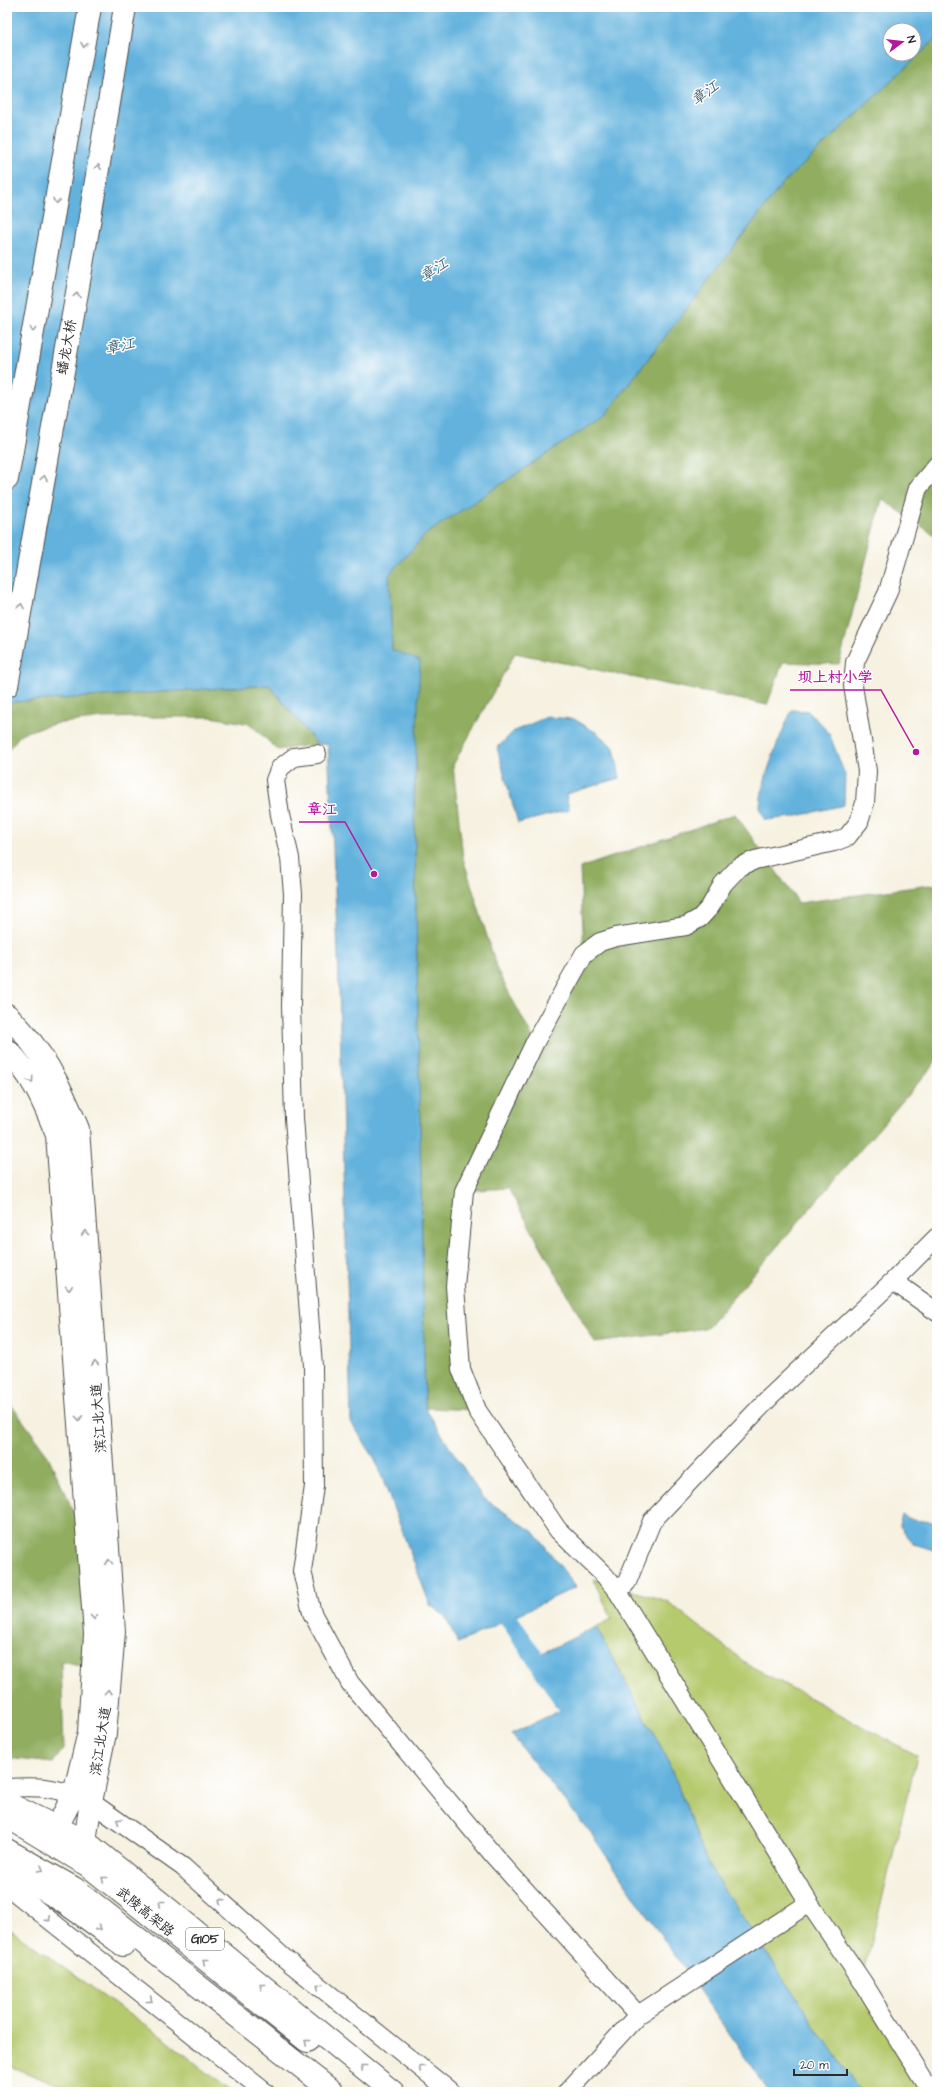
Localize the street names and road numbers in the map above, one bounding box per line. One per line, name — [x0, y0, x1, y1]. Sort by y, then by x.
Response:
street label: 蟠龙大桥 — [52, 318, 82, 376]
street label: 滨江北大道 — [87, 1382, 111, 1454]
street label: 滨江北大道 — [86, 1705, 116, 1777]
street label: 武陵高架路 — [112, 1882, 178, 1942]
road number: G105 — [186, 1928, 224, 1950]

